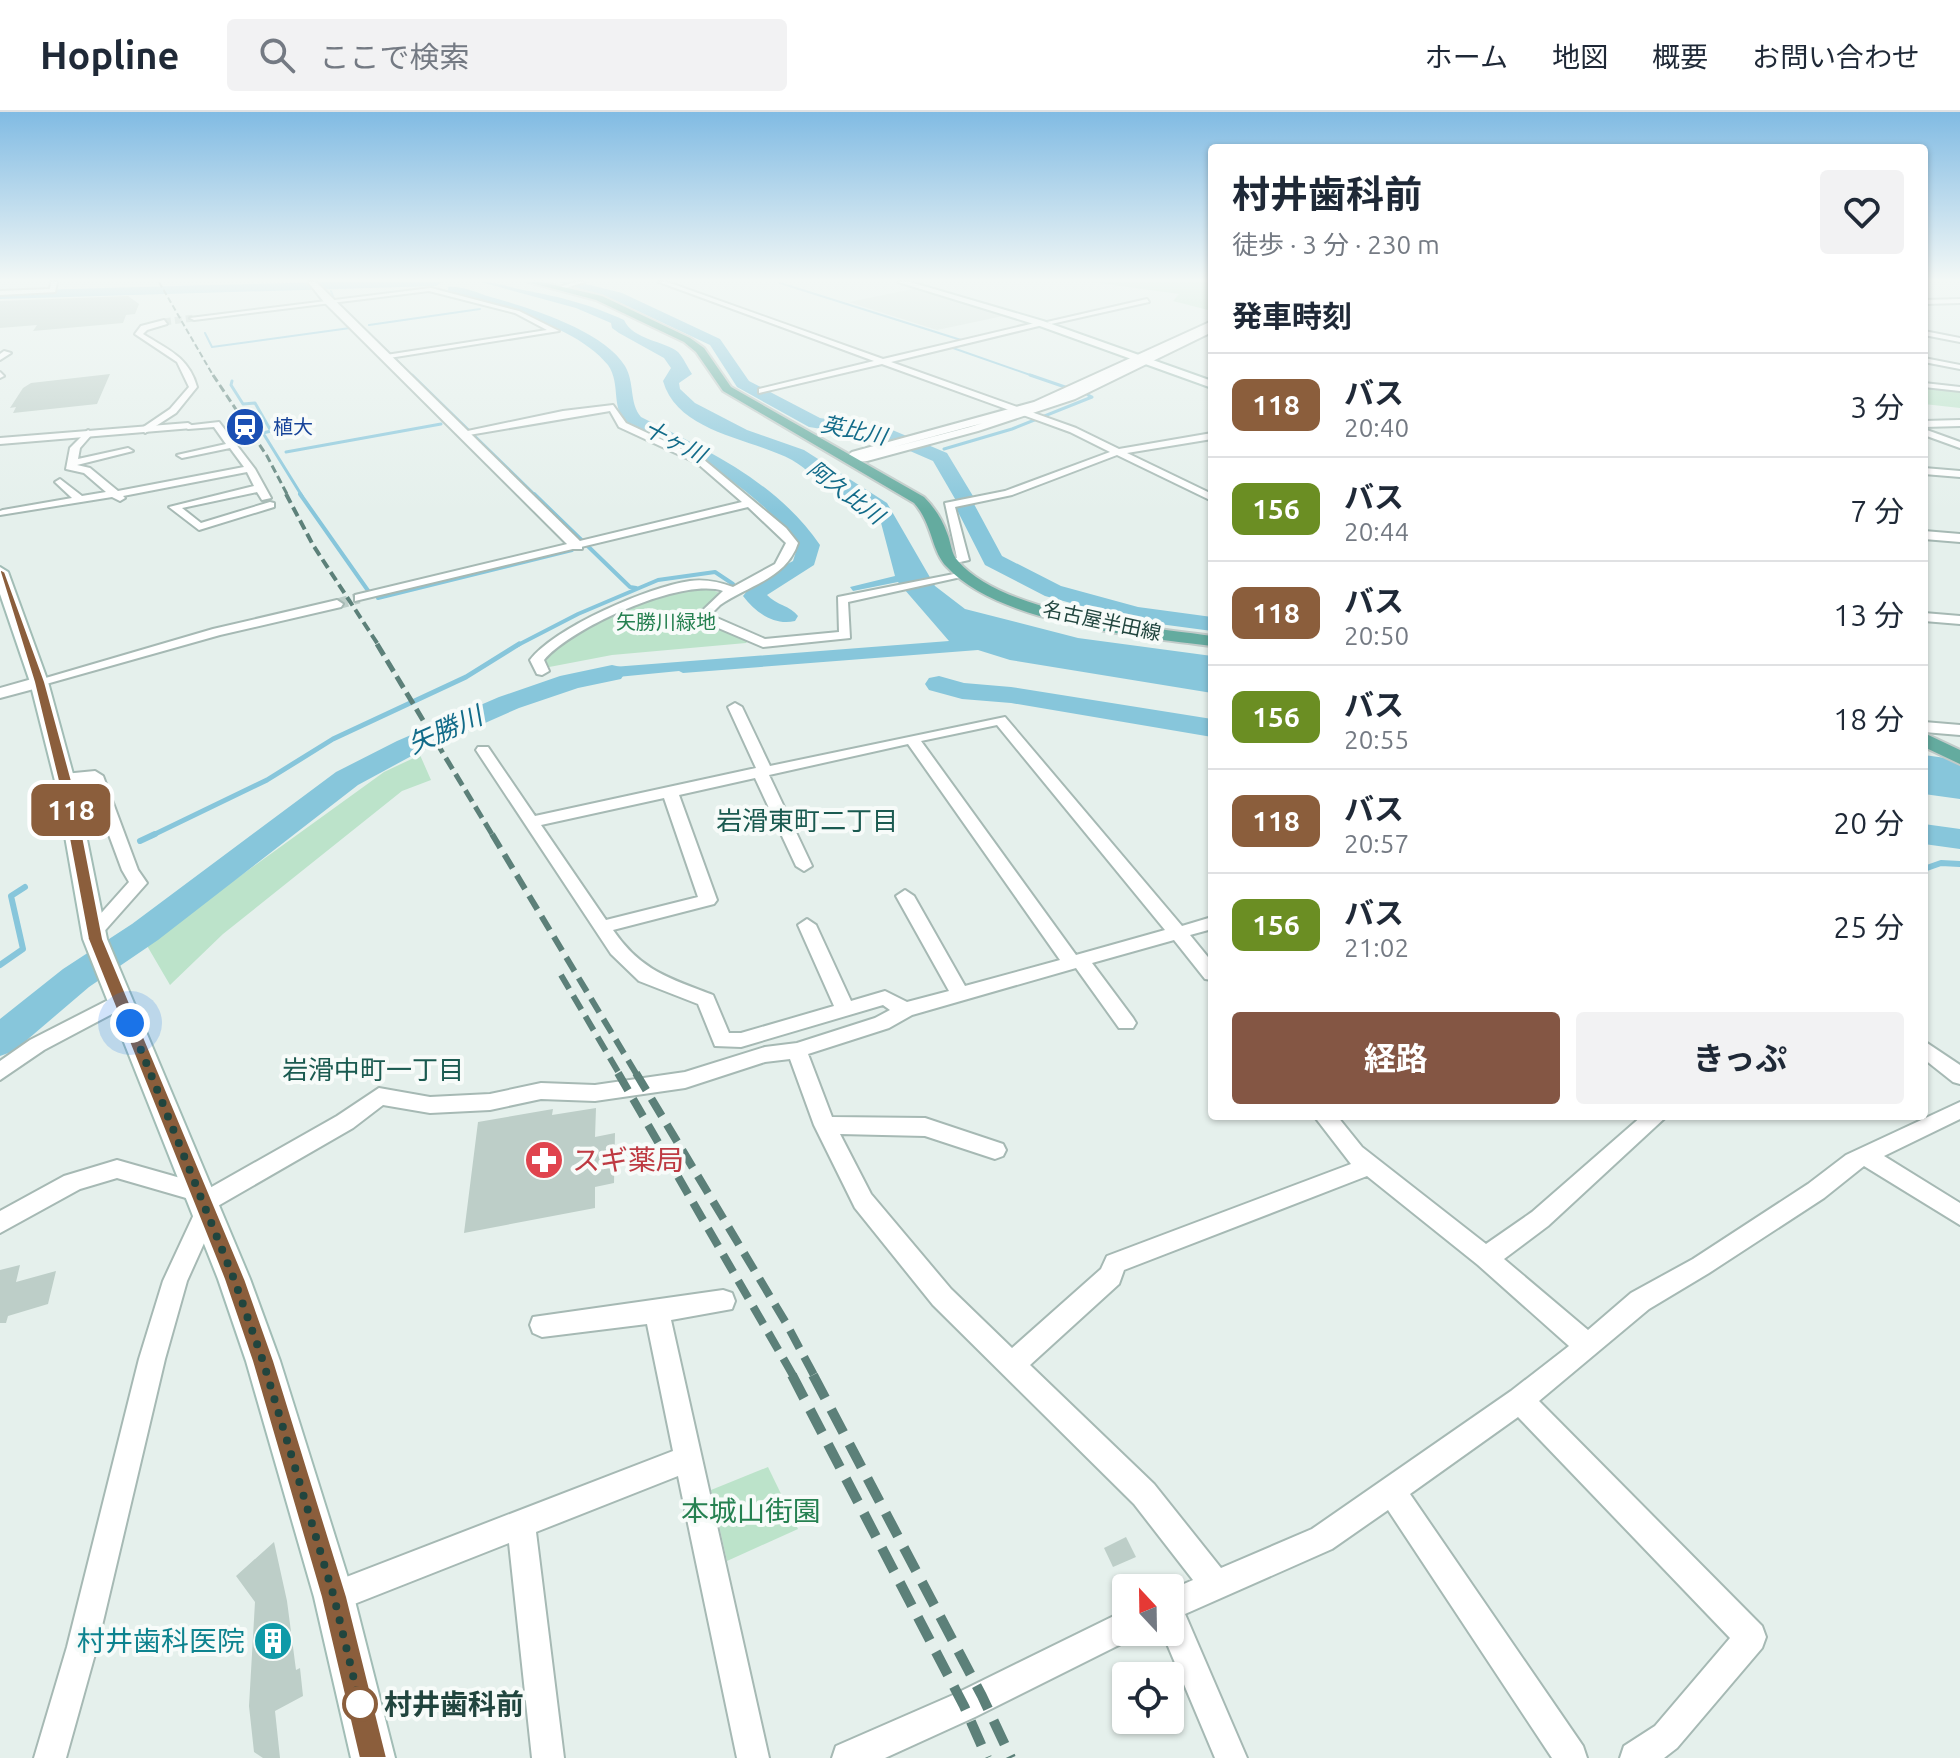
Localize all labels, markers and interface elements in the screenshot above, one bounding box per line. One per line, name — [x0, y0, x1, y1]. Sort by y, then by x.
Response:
search box — [227, 19, 787, 91]
icon: search — [255, 33, 299, 77]
text: Hopline — [40, 34, 179, 76]
text: ここで検索 — [319, 40, 469, 74]
text: ホーム — [1425, 41, 1508, 72]
text: 地図 — [1552, 41, 1608, 72]
text: 概要 — [1652, 41, 1708, 72]
text: お問い合わせ — [1752, 41, 1920, 72]
button: heart — [1820, 170, 1904, 254]
text: 村井歯科前 — [1232, 173, 1422, 215]
text: 徒歩 · 3 分 · 230 m — [1232, 230, 1440, 259]
text: 発車時刻 — [1232, 299, 1352, 333]
text: バス — [1344, 376, 1404, 410]
text: 118 — [1252, 389, 1300, 420]
text: 3 分 — [1850, 390, 1904, 424]
station icon: 植大 — [224, 406, 266, 448]
water label: 英比川 — [819, 410, 891, 449]
text: 20:40 — [1344, 413, 1409, 442]
water label: 十ヶ川 — [640, 414, 712, 468]
place label: 植大 — [273, 415, 313, 438]
water label: 阿久比川 — [804, 455, 891, 529]
text: バス — [1344, 480, 1404, 514]
text: 156 — [1252, 493, 1300, 524]
text: 7 分 — [1850, 494, 1904, 528]
text: 20:44 — [1344, 517, 1409, 546]
text: バス — [1344, 584, 1404, 618]
street label: 名古屋半田線 — [1041, 597, 1163, 644]
text: 118 — [1252, 597, 1300, 628]
text: 13 分 — [1833, 598, 1904, 632]
park label: 矢勝川緑地 — [616, 610, 716, 633]
text: 20:50 — [1344, 621, 1409, 650]
text: バス — [1344, 688, 1404, 722]
water label: 矢勝川 — [403, 699, 489, 759]
text: 156 — [1252, 701, 1300, 732]
text: 18 分 — [1833, 702, 1904, 736]
text: 20:55 — [1344, 725, 1409, 754]
line badge: 118 — [25, 784, 117, 836]
text: バス — [1344, 792, 1404, 826]
text: 118 — [47, 794, 95, 825]
text: 118 — [1252, 805, 1300, 836]
district label: 岩滑東町二丁目 — [716, 806, 898, 835]
text: 20 分 — [1833, 806, 1904, 840]
text: 20:57 — [1344, 829, 1409, 858]
text: バス — [1344, 896, 1404, 930]
text: 156 — [1252, 909, 1300, 940]
text: 25 分 — [1833, 910, 1904, 944]
text: 21:02 — [1344, 933, 1409, 962]
your location — [110, 1003, 150, 1043]
button: 経路 — [1232, 1012, 1560, 1104]
button: きっぷ — [1576, 1012, 1904, 1104]
district label: 岩滑中町一丁目 — [282, 1055, 464, 1084]
pharmacy icon: スギ薬局 — [523, 1139, 565, 1181]
place label: スギ薬局 — [572, 1144, 684, 1175]
park label: 本城山街園 — [681, 1495, 821, 1526]
north arrow — [1112, 1574, 1184, 1646]
map controls — [1112, 1574, 1184, 1734]
building icon: 村井歯科医院 — [252, 1620, 294, 1662]
place label: 村井歯科医院 — [77, 1625, 245, 1656]
button: locate — [1112, 1662, 1184, 1734]
marker: 村井歯科前 — [343, 1687, 377, 1721]
place label: 村井歯科前 — [384, 1688, 524, 1719]

